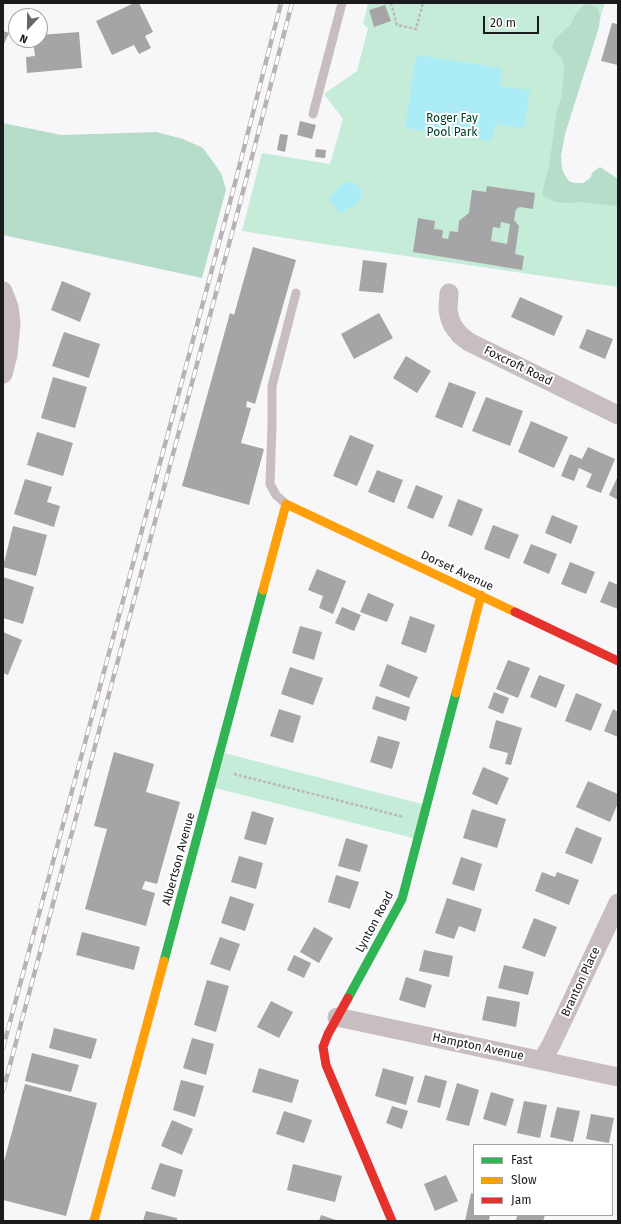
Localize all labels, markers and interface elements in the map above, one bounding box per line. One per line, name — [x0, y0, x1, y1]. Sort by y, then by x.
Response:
north arrow — [8, 8, 48, 48]
scale bar — [485, 8, 541, 34]
text: 20 m — [490, 16, 516, 30]
text: N — [18, 31, 30, 46]
park label: Roger Fay Pool Park — [426, 112, 478, 140]
street label: Foxcroft Road — [481, 343, 555, 389]
street label: Dorset Avenue — [418, 548, 496, 594]
street label: Albertson Avenue — [160, 811, 198, 907]
street label: Lynton Road — [353, 889, 397, 955]
street label: Branton Place — [559, 945, 603, 1019]
street label: Hampton Avenue — [431, 1030, 525, 1064]
legend — [473, 1144, 613, 1216]
text: Fast — [511, 1153, 533, 1167]
text: Slow — [511, 1173, 537, 1187]
text: Jam — [511, 1193, 531, 1207]

